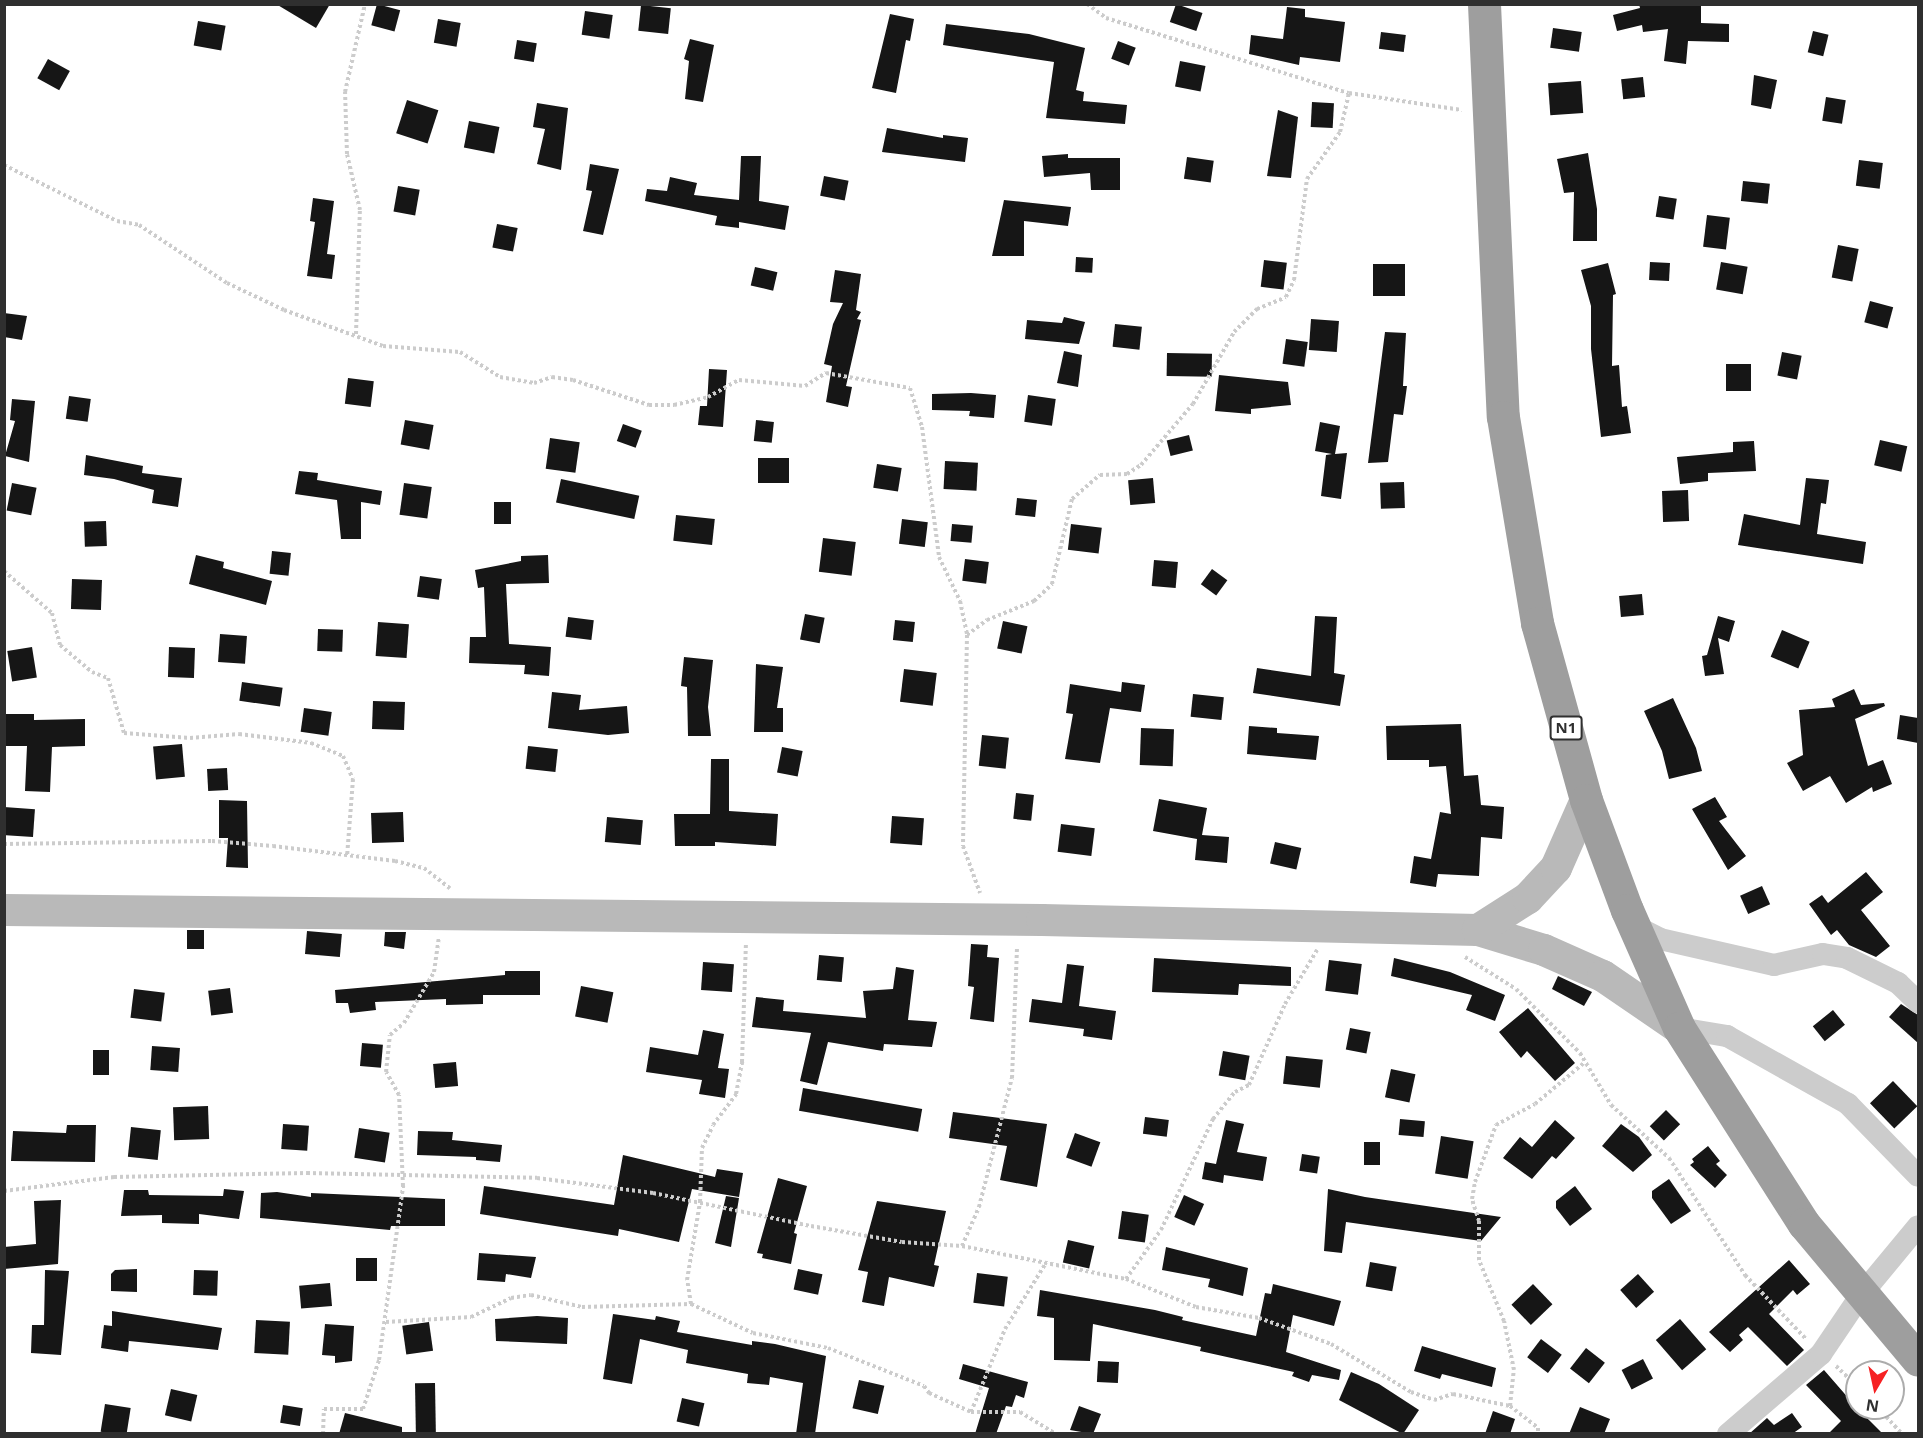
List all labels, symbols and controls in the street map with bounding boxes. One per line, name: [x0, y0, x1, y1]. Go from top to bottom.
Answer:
road number: N1: [1550, 716, 1582, 740]
north arrow: [1845, 1360, 1905, 1420]
text: N: [1864, 1394, 1881, 1418]

